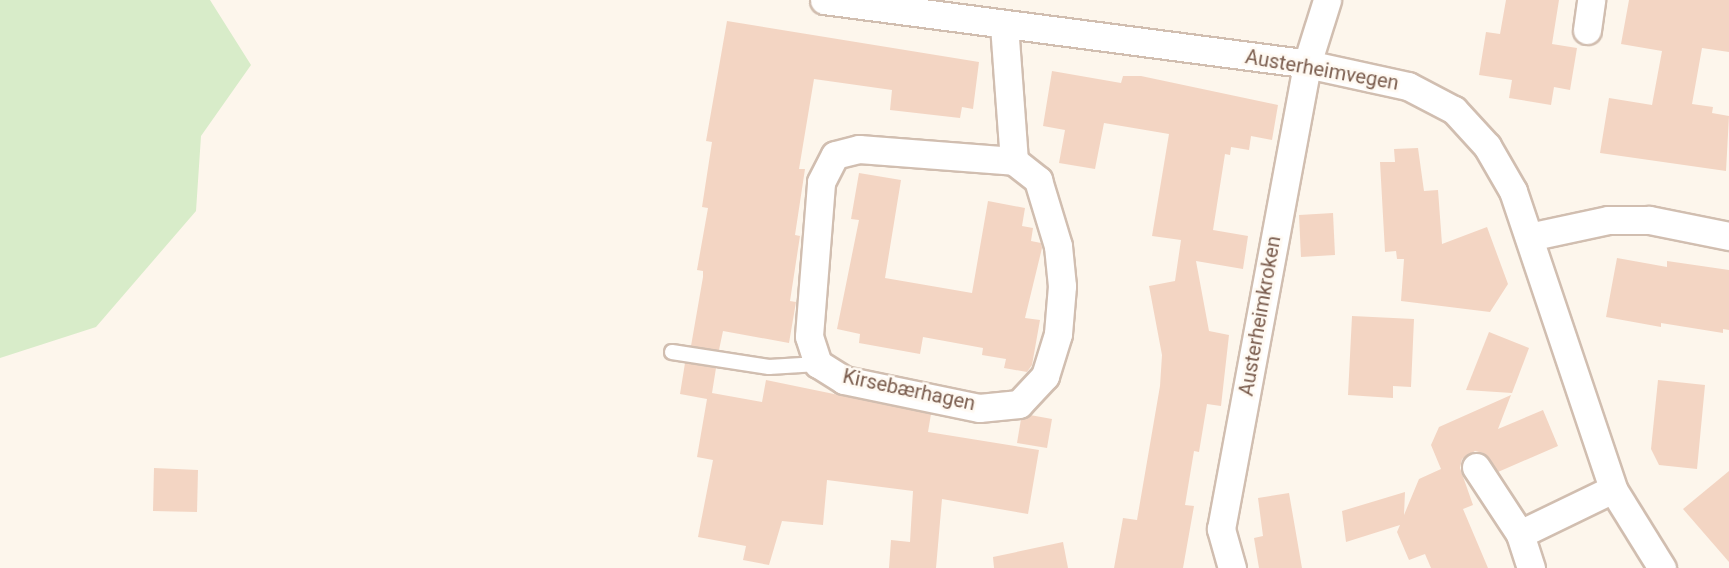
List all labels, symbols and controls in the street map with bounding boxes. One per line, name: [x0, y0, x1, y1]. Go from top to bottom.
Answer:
street label: Austerheimvegen: [1243, 45, 1401, 95]
street label: Austerheimkroken: [1234, 234, 1286, 398]
street label: Kirsebærhagen: [841, 364, 977, 416]

